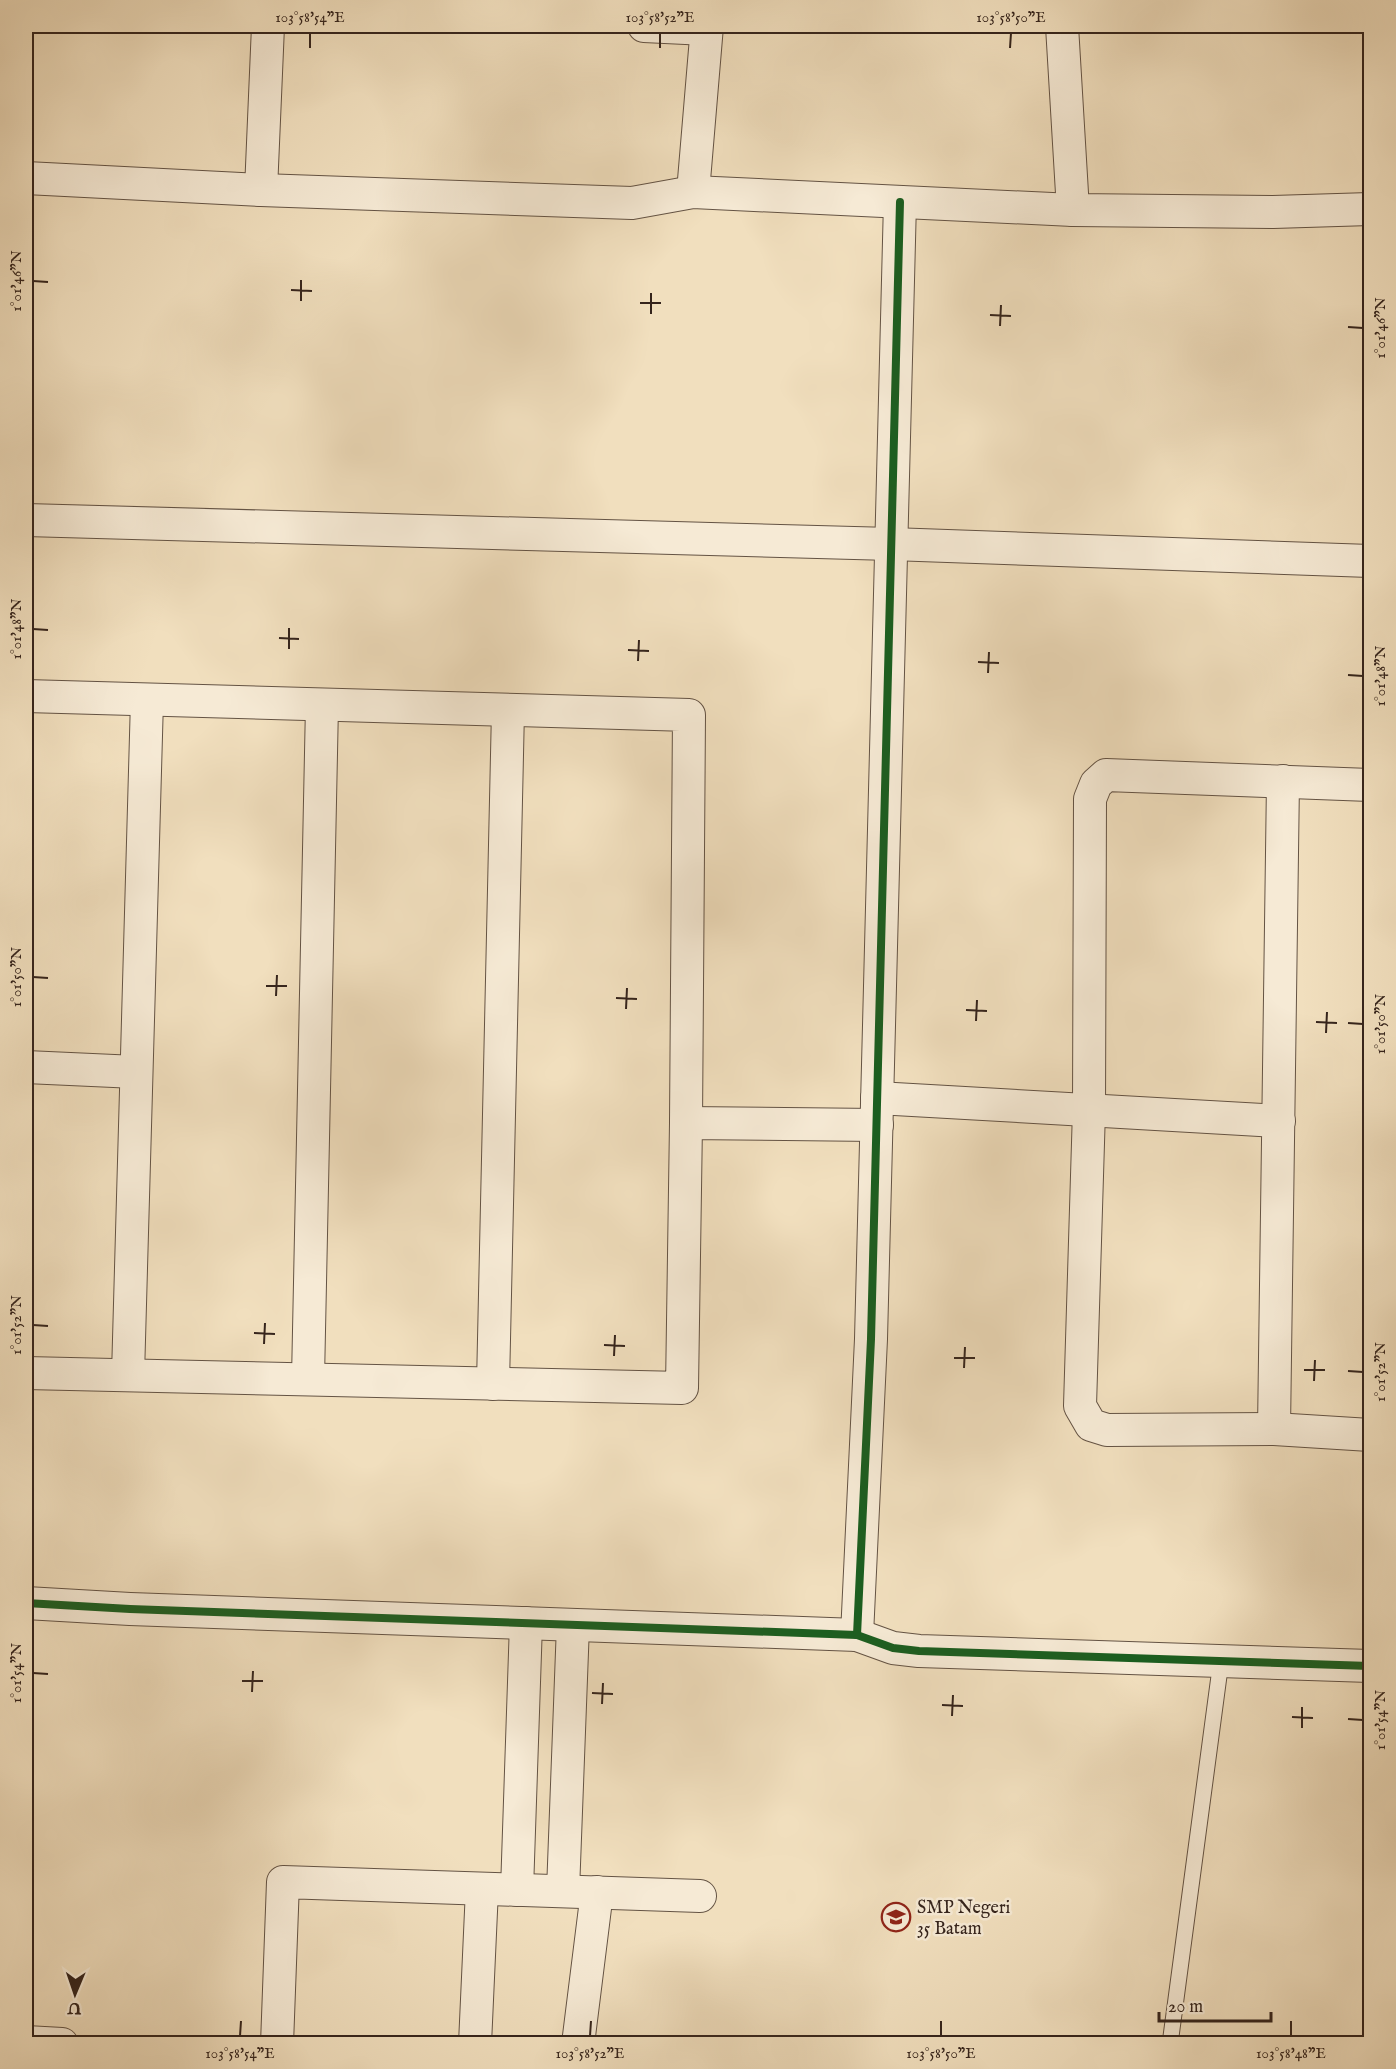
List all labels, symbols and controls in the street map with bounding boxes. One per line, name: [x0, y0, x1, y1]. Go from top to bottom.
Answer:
text: 103°58'54"E: [275, 8, 345, 27]
text: 103°58'52"E: [626, 8, 694, 27]
text: 103°58'50"E: [976, 8, 1046, 27]
text: 1°01'46"N: [7, 250, 26, 312]
text: 1°01'46"N: [1371, 297, 1390, 359]
text: 1°01'48"N: [7, 598, 26, 660]
text: 1°01'48"N: [1371, 645, 1390, 707]
text: 1°01'50"N: [7, 947, 26, 1007]
text: 1°01'50"N: [1371, 994, 1390, 1054]
text: 1°01'52"N: [7, 1295, 26, 1355]
text: 1°01'52"N: [1371, 1342, 1390, 1402]
text: 1°01'54"N: [7, 1643, 26, 1703]
text: 1°01'54"N: [1371, 1690, 1390, 1750]
place label: SMP Negeri 35 Batam: [917, 1897, 1010, 1941]
school or university icon: SMP Negeri 35 Batam: [880, 1901, 912, 1933]
north arrow: [45, 1964, 105, 2024]
scale bar: [1159, 1985, 1272, 2023]
text: 20 m: [1168, 1996, 1203, 2019]
text: U: [67, 1997, 83, 2017]
text: 103°58'54"E: [205, 2044, 275, 2063]
text: 103°58'52"E: [556, 2044, 624, 2063]
text: 103°58'50"E: [906, 2044, 976, 2063]
text: 103°58'48"E: [1256, 2044, 1326, 2063]

